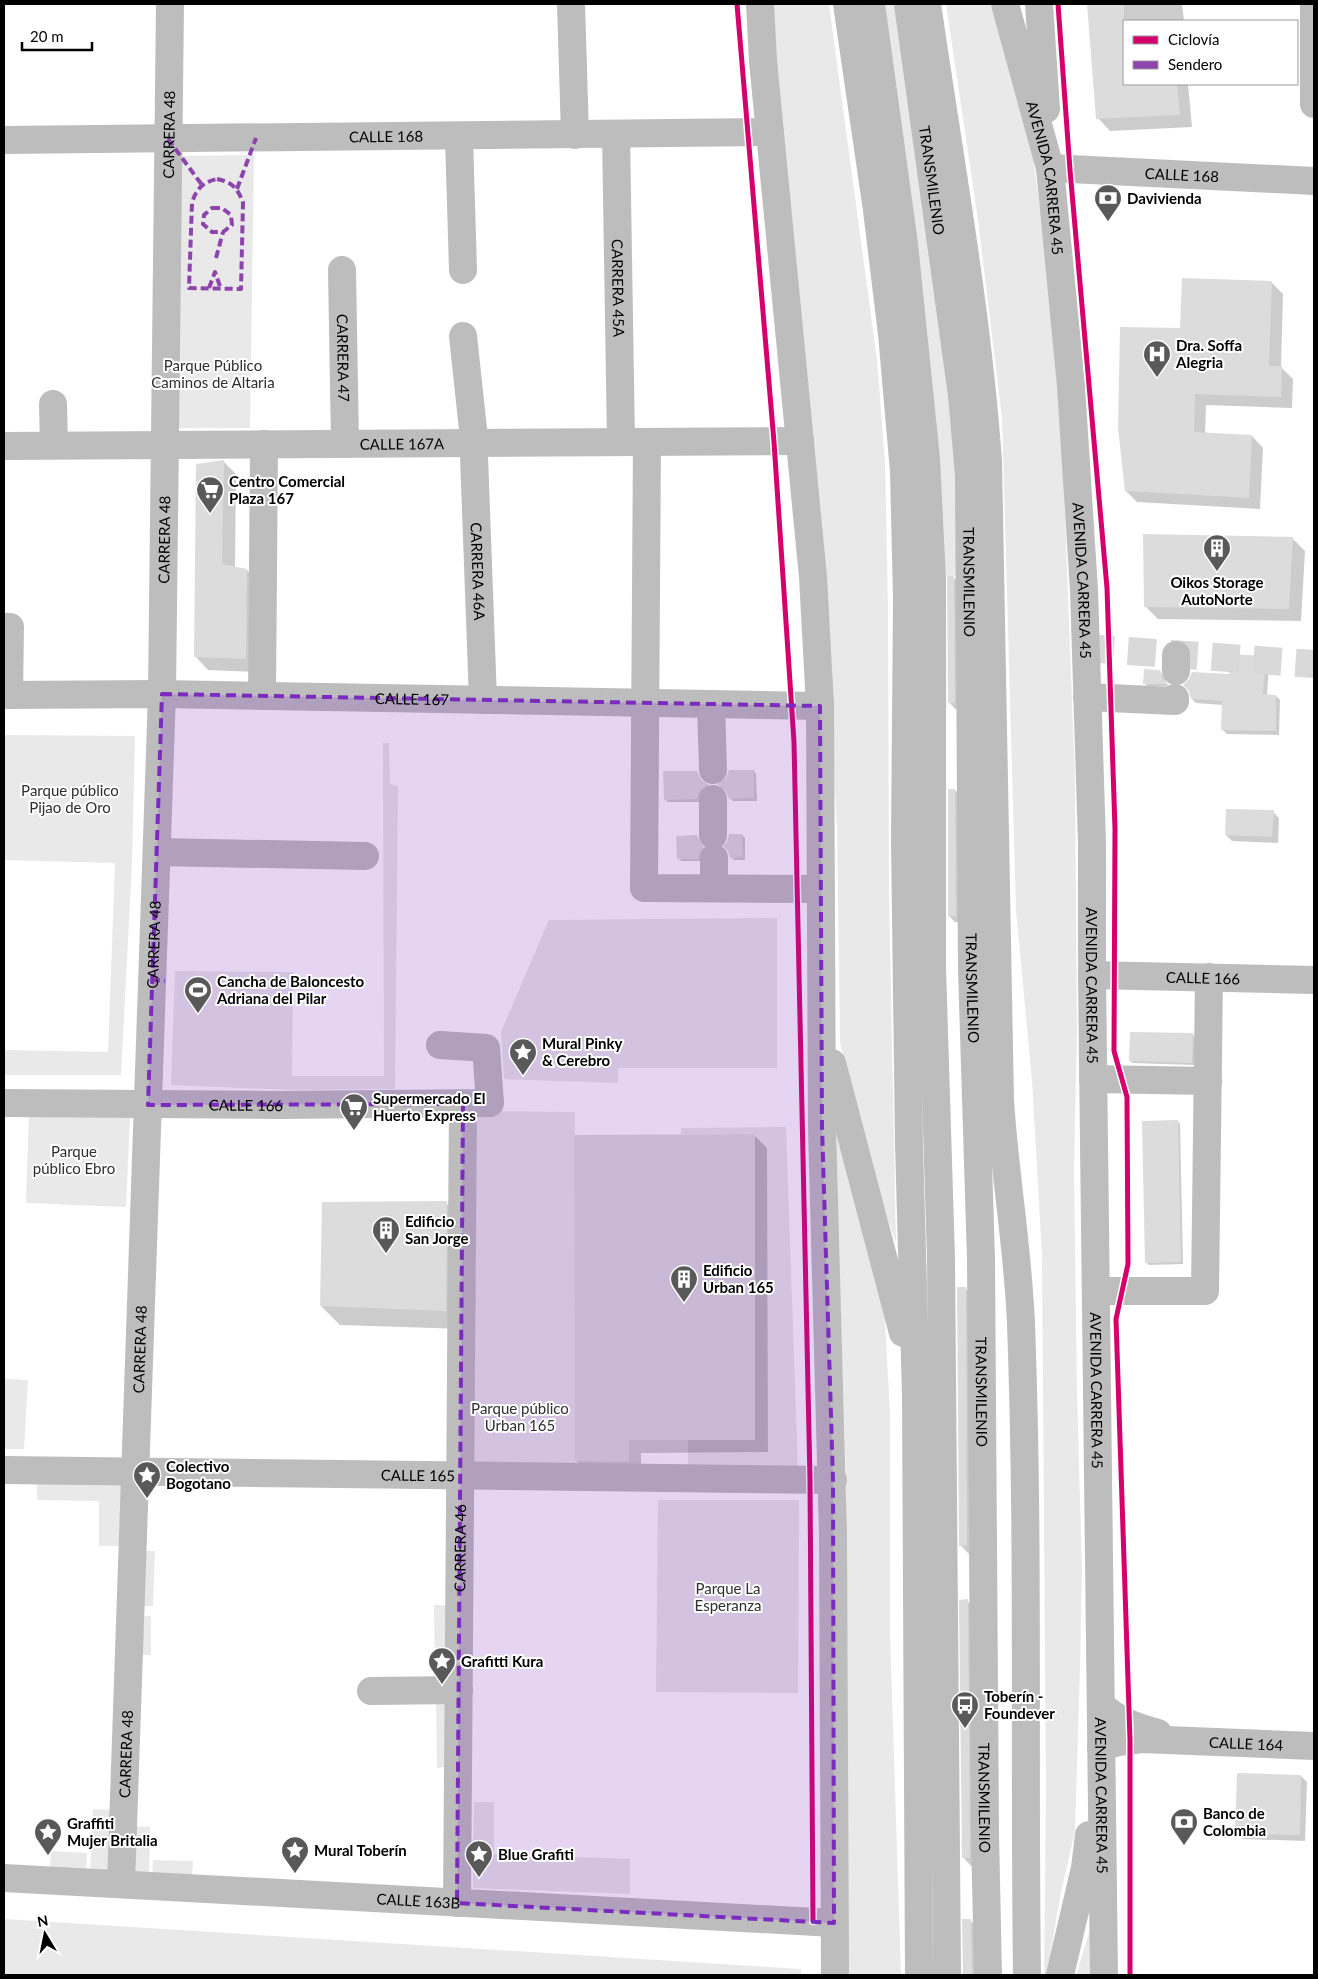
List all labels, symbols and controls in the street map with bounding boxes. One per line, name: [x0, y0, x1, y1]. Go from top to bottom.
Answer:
scale bar: [22, 20, 92, 52]
legend: [1123, 20, 1298, 85]
text: 20 m: [30, 27, 64, 45]
text: Ciclovía: [1168, 30, 1219, 48]
text: Sendero: [1168, 55, 1222, 73]
street label: CARRERA 48: [159, 91, 178, 179]
street label: AVENIDA CARRERA 45: [1023, 99, 1067, 256]
street label: TRANSMILENIO: [916, 125, 949, 236]
street label: CALLE 168: [349, 127, 423, 145]
street label: CALLE 168: [1144, 164, 1219, 185]
bank icon: Davivienda: [1093, 183, 1123, 222]
place label: Davivienda: [1127, 189, 1202, 207]
street label: CARRERA 45A: [609, 239, 628, 338]
street label: CARRERA 47: [334, 314, 353, 402]
place label: Dra. Soffa Alegria: [1175, 336, 1242, 371]
hospital icon: Dra. Soffa Alegria: [1142, 339, 1172, 378]
park label: Parque Público Caminos de Altaria: [151, 356, 275, 391]
street label: CALLE 167A: [360, 434, 445, 453]
place label: Centro Comercial Plaza 167: [229, 472, 345, 507]
supermarket icon: Centro Comercial Plaza 167: [195, 475, 225, 514]
street label: CARRERA 48: [154, 496, 173, 584]
street label: AVENIDA CARRERA 45: [1069, 502, 1095, 659]
street label: CARRERA 46A: [467, 522, 489, 622]
street label: TRANSMILENIO: [960, 527, 979, 637]
building icon: Oikos Storage AutoNorte: [1202, 533, 1232, 572]
place label: Oikos Storage AutoNorte: [1170, 573, 1264, 608]
street label: CALLE 167: [375, 689, 450, 708]
park label: Parque público Pijao de Oro: [21, 781, 119, 816]
street label: CARRERA 48: [143, 900, 164, 989]
street label: AVENIDA CARRERA 45: [1083, 907, 1102, 1064]
street label: TRANSMILENIO: [963, 933, 983, 1043]
street label: CALLE 166: [1166, 968, 1241, 987]
place label: Cancha de Baloncesto Adriana del Pilar: [216, 972, 365, 1007]
sports icon: Cancha de Baloncesto Adriana del Pilar: [183, 975, 213, 1014]
place label: Mural Pinky & Cerebro: [542, 1034, 623, 1069]
place icon: Mural Pinky & Cerebro: [508, 1037, 538, 1076]
place label: Supermercado El Huerto Express: [373, 1089, 486, 1124]
supermarket icon: Supermercado El Huerto Express: [339, 1092, 369, 1131]
street label: CALLE 166: [209, 1095, 283, 1114]
park label: Parque público Ebro: [33, 1142, 115, 1177]
place label: Edificio San Jorge: [405, 1212, 469, 1247]
building icon: Edificio San Jorge: [371, 1215, 401, 1254]
place label: Edificio Urban 165: [703, 1261, 774, 1296]
building icon: Edificio Urban 165: [669, 1264, 699, 1303]
street label: CARRERA 48: [129, 1305, 150, 1394]
street label: AVENIDA CARRERA 45: [1087, 1312, 1107, 1469]
street label: TRANSMILENIO: [973, 1337, 991, 1447]
park label: Parque público Urban 165: [471, 1399, 569, 1434]
place label: Colectivo Bogotano: [166, 1457, 231, 1492]
place icon: Colectivo Bogotano: [132, 1460, 162, 1499]
street label: CALLE 165: [381, 1466, 455, 1484]
street label: CARRERA 46: [450, 1504, 469, 1592]
park label: Parque La Esperanza: [695, 1579, 761, 1614]
place icon: Grafitti Kura: [427, 1646, 457, 1685]
place label: Grafitti Kura: [461, 1652, 543, 1670]
place label: Toberín - Foundever: [984, 1687, 1055, 1722]
bus stop icon: Toberín - Foundever: [950, 1690, 980, 1729]
street label: CARRERA 48: [115, 1710, 136, 1798]
street label: AVENIDA CARRERA 45: [1092, 1717, 1112, 1874]
street label: CALLE 164: [1209, 1733, 1284, 1754]
street label: TRANSMILENIO: [975, 1743, 994, 1853]
place label: Banco de Colombia: [1203, 1804, 1266, 1839]
bank icon: Banco de Colombia: [1169, 1807, 1199, 1846]
place label: Graffiti Mujer Britalia: [67, 1814, 158, 1849]
place icon: Graffiti Mujer Britalia: [33, 1817, 63, 1856]
place icon: Mural Toberín: [280, 1835, 310, 1874]
place icon: Blue Grafiti: [464, 1839, 494, 1878]
place label: Mural Toberín: [314, 1841, 407, 1859]
place label: Blue Grafiti: [498, 1845, 574, 1863]
street label: CALLE 163B: [376, 1889, 461, 1912]
north arrow: [20, 1909, 70, 1959]
text: N: [36, 1911, 49, 1930]

